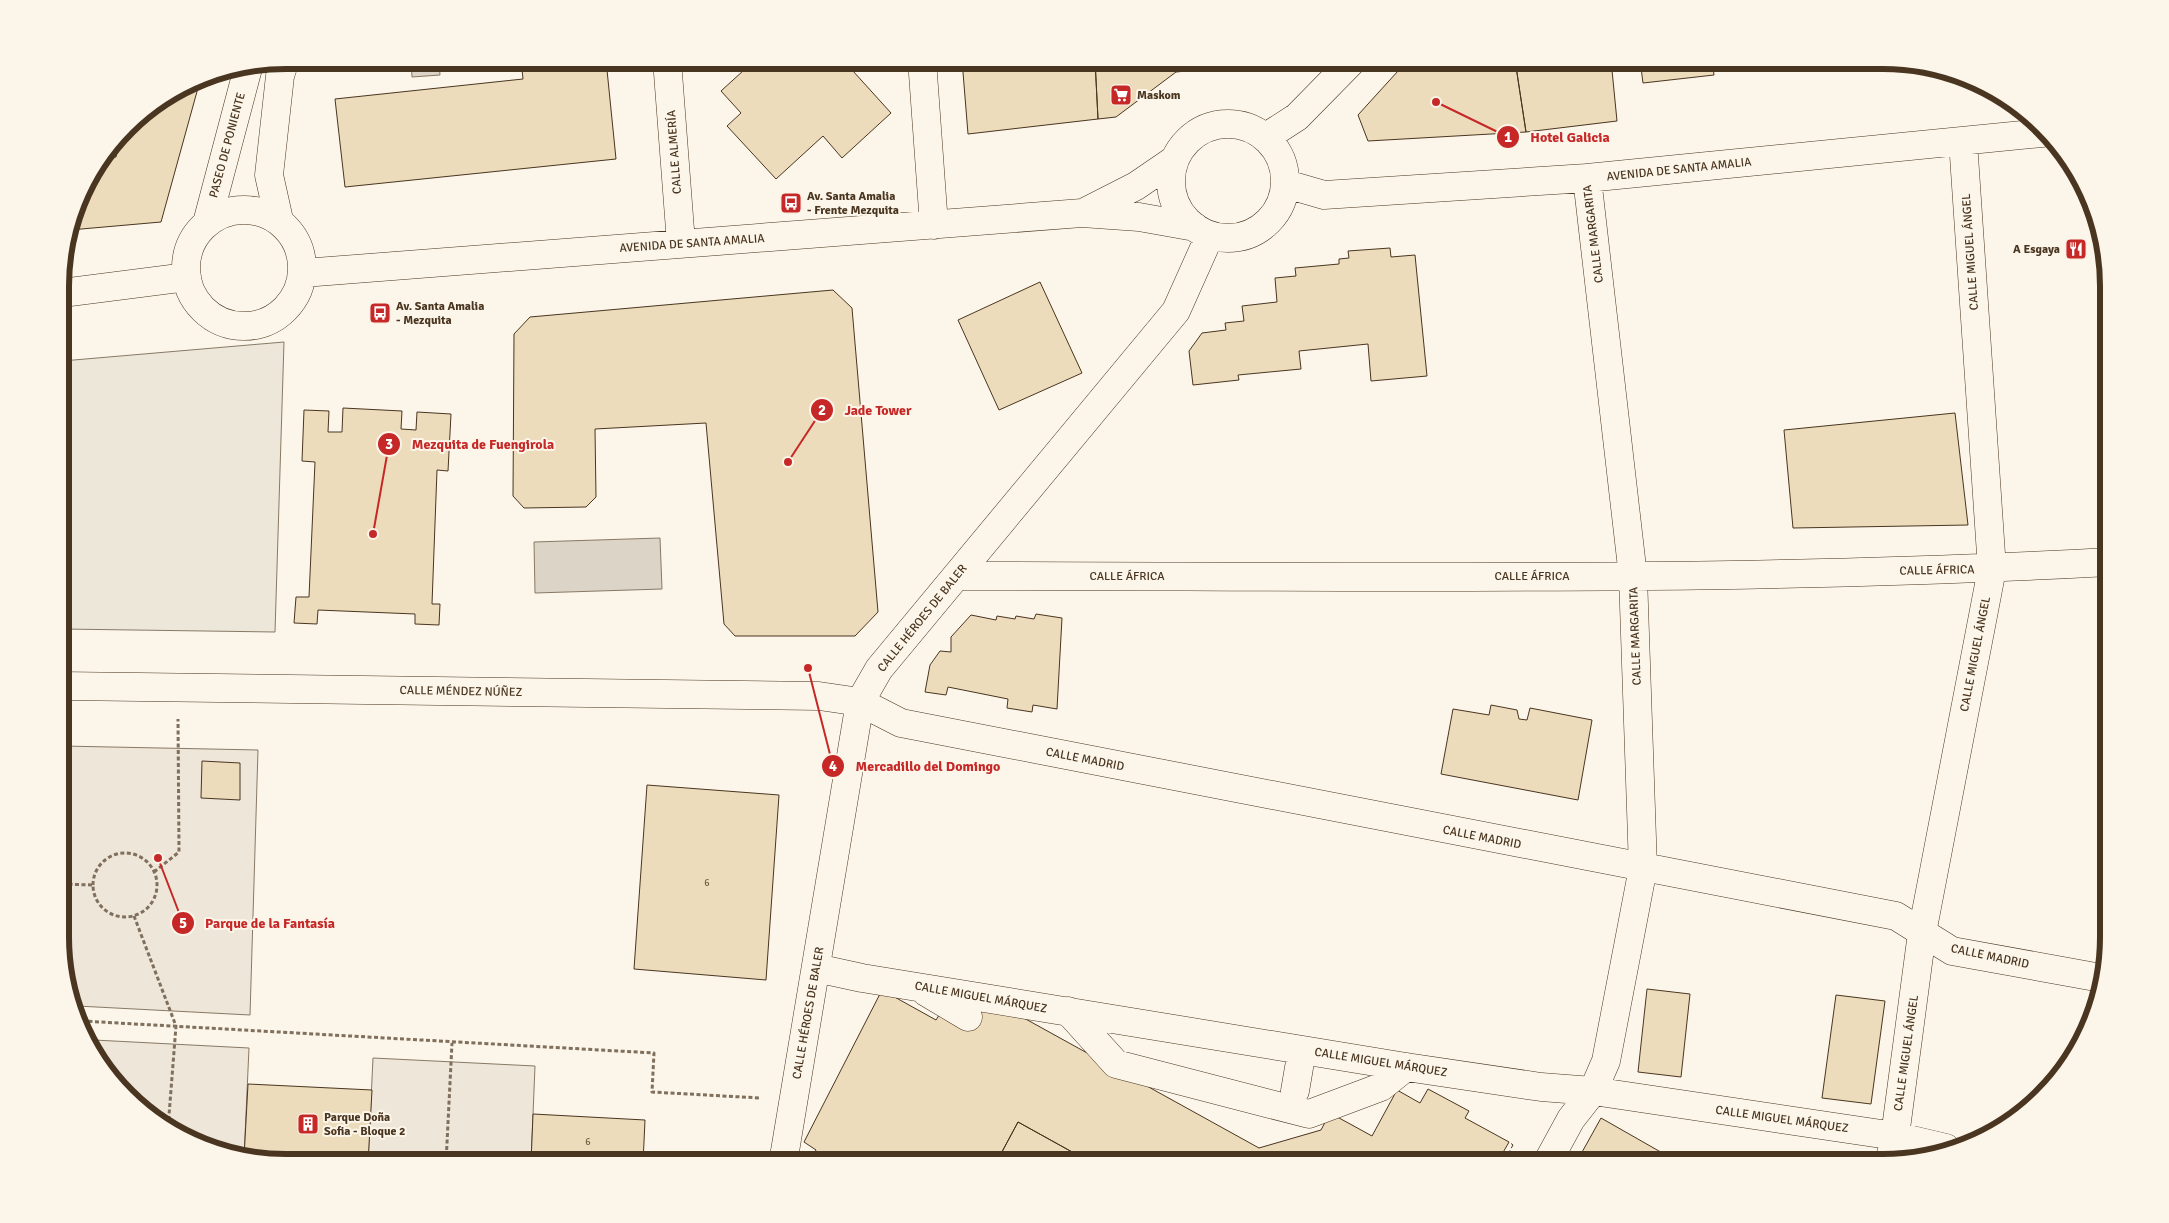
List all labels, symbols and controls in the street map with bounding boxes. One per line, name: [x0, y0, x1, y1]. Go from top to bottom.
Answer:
supermarket icon: Maskom: [1109, 83, 1133, 107]
place label: Maskom: [1137, 88, 1181, 103]
street label: PASEO DE PONIENTE: [206, 91, 249, 200]
street label: CALLE ALMERÍA: [664, 109, 685, 195]
callout: Hotel Galicia: [1495, 122, 1620, 151]
text: 1: [1504, 128, 1512, 146]
text: Hotel Galicia: [1530, 129, 1610, 146]
street label: AVENIDA DE SANTA AMALIA: [1606, 154, 1753, 185]
street label: CALLE MARGARITA: [1580, 183, 1607, 284]
place label: Av. Santa Amalia - Frente Mezquita: [807, 189, 899, 218]
bus stop icon: Av. Santa Amalia - Frente Mezquita: [779, 191, 803, 215]
street label: CALLE MIGUEL ÁNGEL: [1959, 193, 1982, 311]
street label: AVENIDA DE SANTA AMALIA: [619, 231, 766, 256]
restaurant icon: A Esgaya: [2064, 237, 2088, 261]
place label: A Esgaya: [2013, 242, 2060, 257]
place label: Av. Santa Amalia - Mezquita: [396, 299, 484, 328]
bus stop icon: Av. Santa Amalia - Mezquita: [368, 301, 392, 325]
callout: Jade Tower: [810, 395, 922, 424]
text: 2: [818, 401, 826, 419]
text: Jade Tower: [844, 402, 912, 419]
callout: Mezquita de Fuengirola: [376, 430, 564, 459]
text: 3: [385, 435, 393, 453]
text: Mezquita de Fuengirola: [412, 436, 554, 453]
street label: CALLE HÉROES DE BALER: [874, 561, 970, 675]
street label: CALLE ÁFRICA: [1899, 562, 1975, 579]
street label: CALLE ÁFRICA: [1089, 569, 1165, 584]
street label: CALLE ÁFRICA: [1494, 569, 1570, 584]
street label: CALLE MARGARITA: [1626, 586, 1645, 686]
street label: CALLE MIGUEL ÁNGEL: [1957, 595, 1994, 713]
street label: CALLE MÉNDEZ NÚÑEZ: [399, 683, 523, 700]
street label: CALLE MADRID: [1044, 745, 1126, 774]
callout: Mercadillo del Domingo: [821, 751, 1011, 780]
text: 4: [829, 757, 837, 775]
text: Mercadillo del Domingo: [856, 758, 1000, 775]
street label: CALLE MADRID: [1441, 823, 1523, 852]
house number: 6: [704, 877, 710, 889]
callout: Parque de la Fantasía: [170, 908, 345, 937]
text: 5: [179, 914, 187, 932]
text: Parque de la Fantasía: [205, 915, 335, 932]
street label: CALLE MADRID: [1949, 941, 2031, 972]
street label: CALLE HÉROES DE BALER: [789, 946, 828, 1080]
street label: CALLE MIGUEL MÁRQUEZ: [913, 978, 1049, 1017]
street label: CALLE MIGUEL ÁNGEL: [1891, 994, 1922, 1112]
street label: CALLE MIGUEL MÁRQUEZ: [1313, 1045, 1449, 1080]
street label: CALLE MIGUEL MÁRQUEZ: [1714, 1103, 1850, 1136]
place label: Parque Doña Sofia - Bloque 2: [324, 1110, 406, 1139]
building icon: Parque Doña Sofia - Bloque 2: [296, 1112, 320, 1136]
house number: 6: [585, 1136, 591, 1148]

